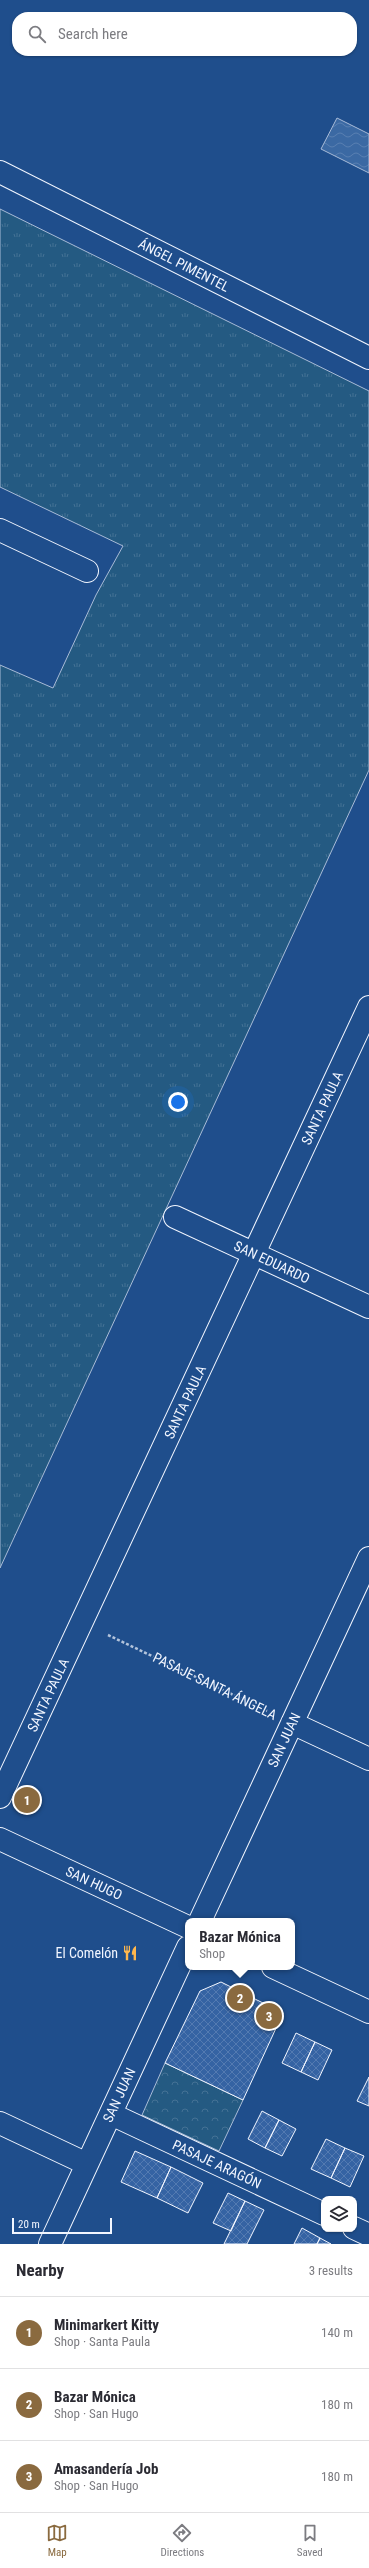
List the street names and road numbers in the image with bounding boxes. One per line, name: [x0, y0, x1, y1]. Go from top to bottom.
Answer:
street label: ÁNGEL PIMENTEL: [136, 234, 233, 295]
street label: SANTA PAULA: [298, 1069, 346, 1147]
street label: SAN EDUARDO: [232, 1237, 312, 1287]
street label: SANTA PAULA: [161, 1363, 209, 1441]
street label: PASAJE SANTA ÁNGELA: [150, 1648, 280, 1723]
street label: SANTA PAULA: [24, 1656, 72, 1734]
street label: SAN JUAN: [264, 1710, 304, 1770]
street label: SAN HUGO: [63, 1863, 125, 1903]
street label: SAN JUAN: [99, 2065, 139, 2125]
street label: PASAJE ARAGÓN: [170, 2136, 264, 2192]

